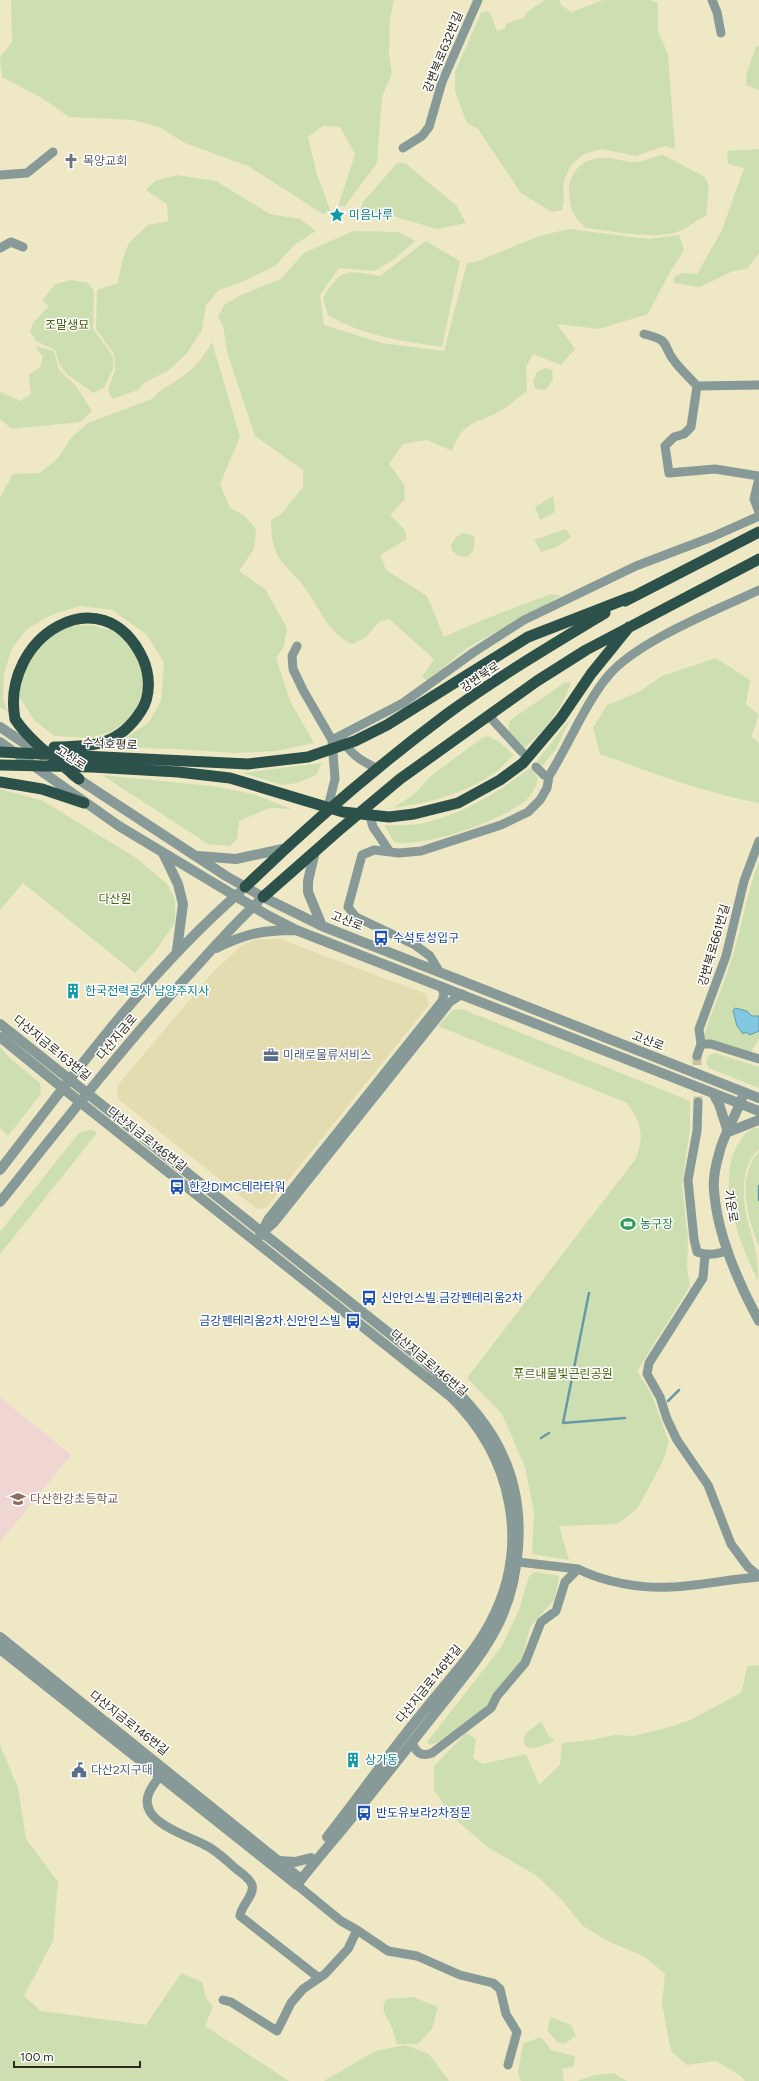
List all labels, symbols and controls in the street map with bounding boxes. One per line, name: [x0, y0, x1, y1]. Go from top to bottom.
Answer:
street label: 강변북로632번길: [420, 9, 466, 95]
church icon: 목양교회: [62, 152, 80, 170]
place label: 목양교회: [83, 154, 127, 168]
place icon: 미음나루: [328, 206, 346, 224]
place label: 미음나루: [349, 208, 393, 222]
park label: 조말생묘: [45, 318, 89, 332]
street label: 강변북로: [458, 659, 502, 695]
street label: 수석호평로: [82, 736, 138, 752]
street label: 고산로: [53, 743, 89, 773]
park label: 다산원: [98, 892, 132, 906]
street label: 강변북로661번길: [696, 902, 732, 988]
street label: 고산로: [329, 909, 365, 933]
bus stop icon: 수석토성입구: [372, 929, 390, 947]
place label: 수석토성입구: [393, 931, 459, 945]
building icon: 한국전력공사 남양주지사: [64, 982, 82, 1000]
place label: 한국전력공사 남양주지사: [85, 984, 209, 998]
street label: 다산지금로: [94, 1011, 140, 1063]
street label: 다산지금로163번길: [10, 1012, 94, 1084]
street label: 고산로: [630, 1029, 666, 1053]
office icon: 미래로물류서비스: [262, 1046, 280, 1064]
place label: 미래로물류서비스: [283, 1048, 371, 1062]
street label: 다산지금로146번길: [105, 1104, 189, 1174]
bus stop icon: 한강DIMC테라타워: [168, 1178, 186, 1196]
place label: 한강DIMC테라타워: [189, 1180, 286, 1194]
street label: 가운로: [721, 1189, 741, 1223]
sports icon: 농구장: [619, 1215, 637, 1233]
place label: 농구장: [640, 1217, 673, 1231]
bus stop icon: 신안인스빌.금강펜테리움2차: [360, 1289, 378, 1307]
place label: 신안인스빌.금강펜테리움2차: [381, 1291, 523, 1305]
bus stop icon: 금강펜테리움2차.신안인스빌: [344, 1312, 362, 1330]
place label: 금강펜테리움2차.신안인스빌: [199, 1314, 341, 1328]
street label: 다산지금로146번길: [388, 1327, 470, 1399]
park label: 푸르내물빛근린공원: [513, 1367, 613, 1381]
school or university icon: 다산한강초등학교: [9, 1490, 27, 1508]
place label: 다산한강초등학교: [30, 1492, 118, 1506]
street label: 다산지금로146번길: [393, 1642, 465, 1726]
street label: 다산지금로146번길: [87, 1688, 171, 1758]
building icon: 상가동: [344, 1751, 362, 1769]
place label: 상가동: [365, 1753, 398, 1767]
public building icon: 다산2지구대: [70, 1761, 88, 1779]
place label: 다산2지구대: [91, 1763, 153, 1777]
bus stop icon: 반도유보라2차정문: [355, 1804, 373, 1822]
place label: 반도유보라2차정문: [376, 1806, 471, 1820]
scale bar: [14, 2043, 140, 2069]
text: 100 m: [20, 2050, 54, 2064]

